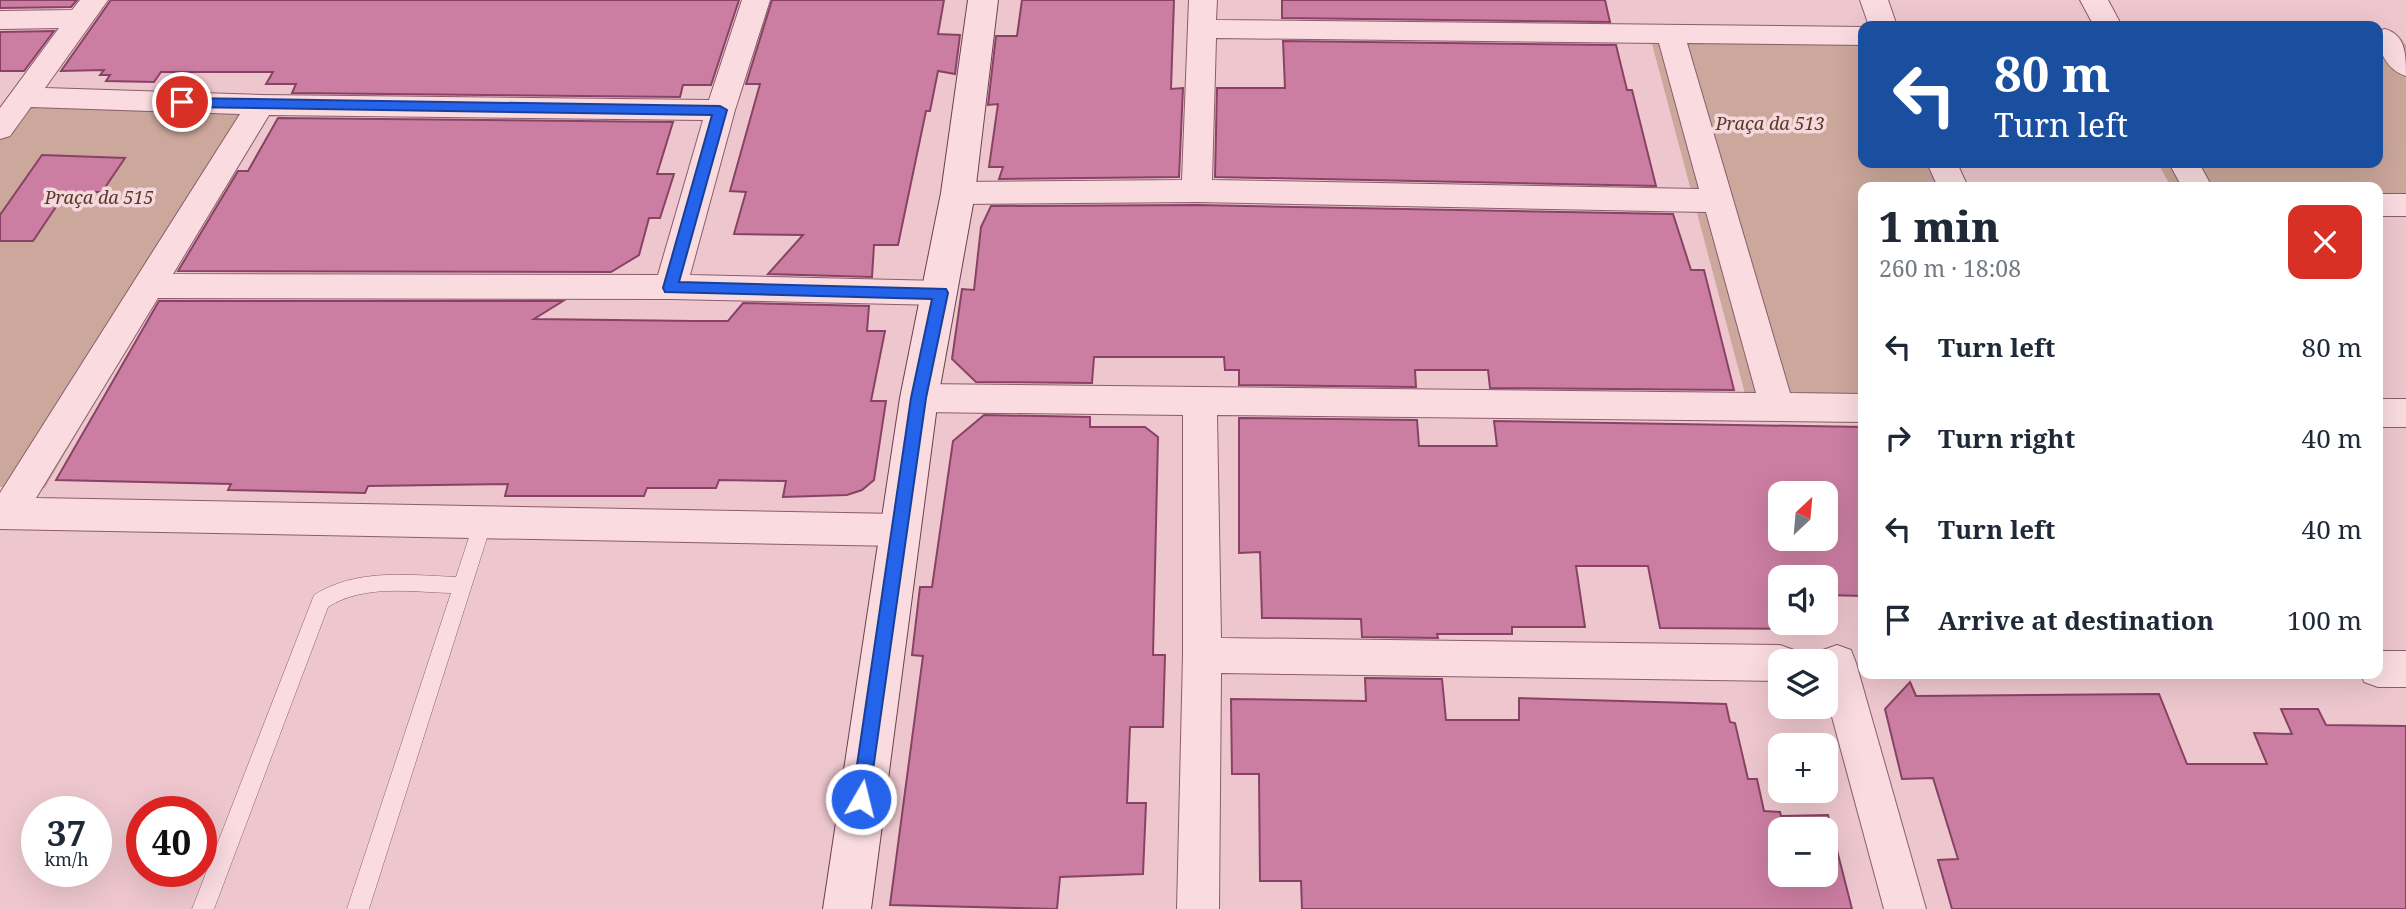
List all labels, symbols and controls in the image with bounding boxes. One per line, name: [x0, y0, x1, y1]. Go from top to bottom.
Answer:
text: 80 m: [1994, 40, 2110, 106]
icon: left: [1879, 49, 1970, 140]
pin: [152, 72, 212, 132]
icon: arrive: [163, 83, 201, 121]
text: Turn left: [1994, 103, 2128, 146]
park label: Praça da 513: [1714, 111, 1825, 135]
park label: Praça da 515: [43, 185, 154, 209]
text: 1 min: [1879, 197, 2000, 254]
button: close: [2288, 205, 2362, 279]
text: 260 m · 18:08: [1879, 252, 2021, 284]
icon: left: [1879, 328, 1917, 366]
text: Turn left: [1938, 329, 2055, 365]
text: 80 m: [2302, 329, 2362, 365]
icon: right: [1879, 419, 1917, 457]
text: Turn right: [1938, 420, 2075, 456]
text: 40 m: [2302, 420, 2362, 456]
north arrow: [1768, 481, 1838, 551]
map controls: [1768, 481, 1838, 887]
icon: left: [1879, 510, 1917, 548]
text: Turn left: [1938, 511, 2055, 547]
text: 40 m: [2302, 511, 2362, 547]
button: sound: [1768, 565, 1838, 635]
icon: arrive: [1879, 601, 1917, 639]
text: Arrive at destination: [1938, 602, 2214, 638]
text: 100 m: [2287, 602, 2362, 638]
button: layers: [1768, 649, 1838, 719]
button: +: [1768, 733, 1838, 803]
position arrow: [824, 762, 898, 836]
speed limit sign: 40: [126, 796, 217, 887]
text: 37: [47, 809, 86, 856]
button: −: [1768, 817, 1838, 887]
text: km/h: [44, 847, 89, 871]

